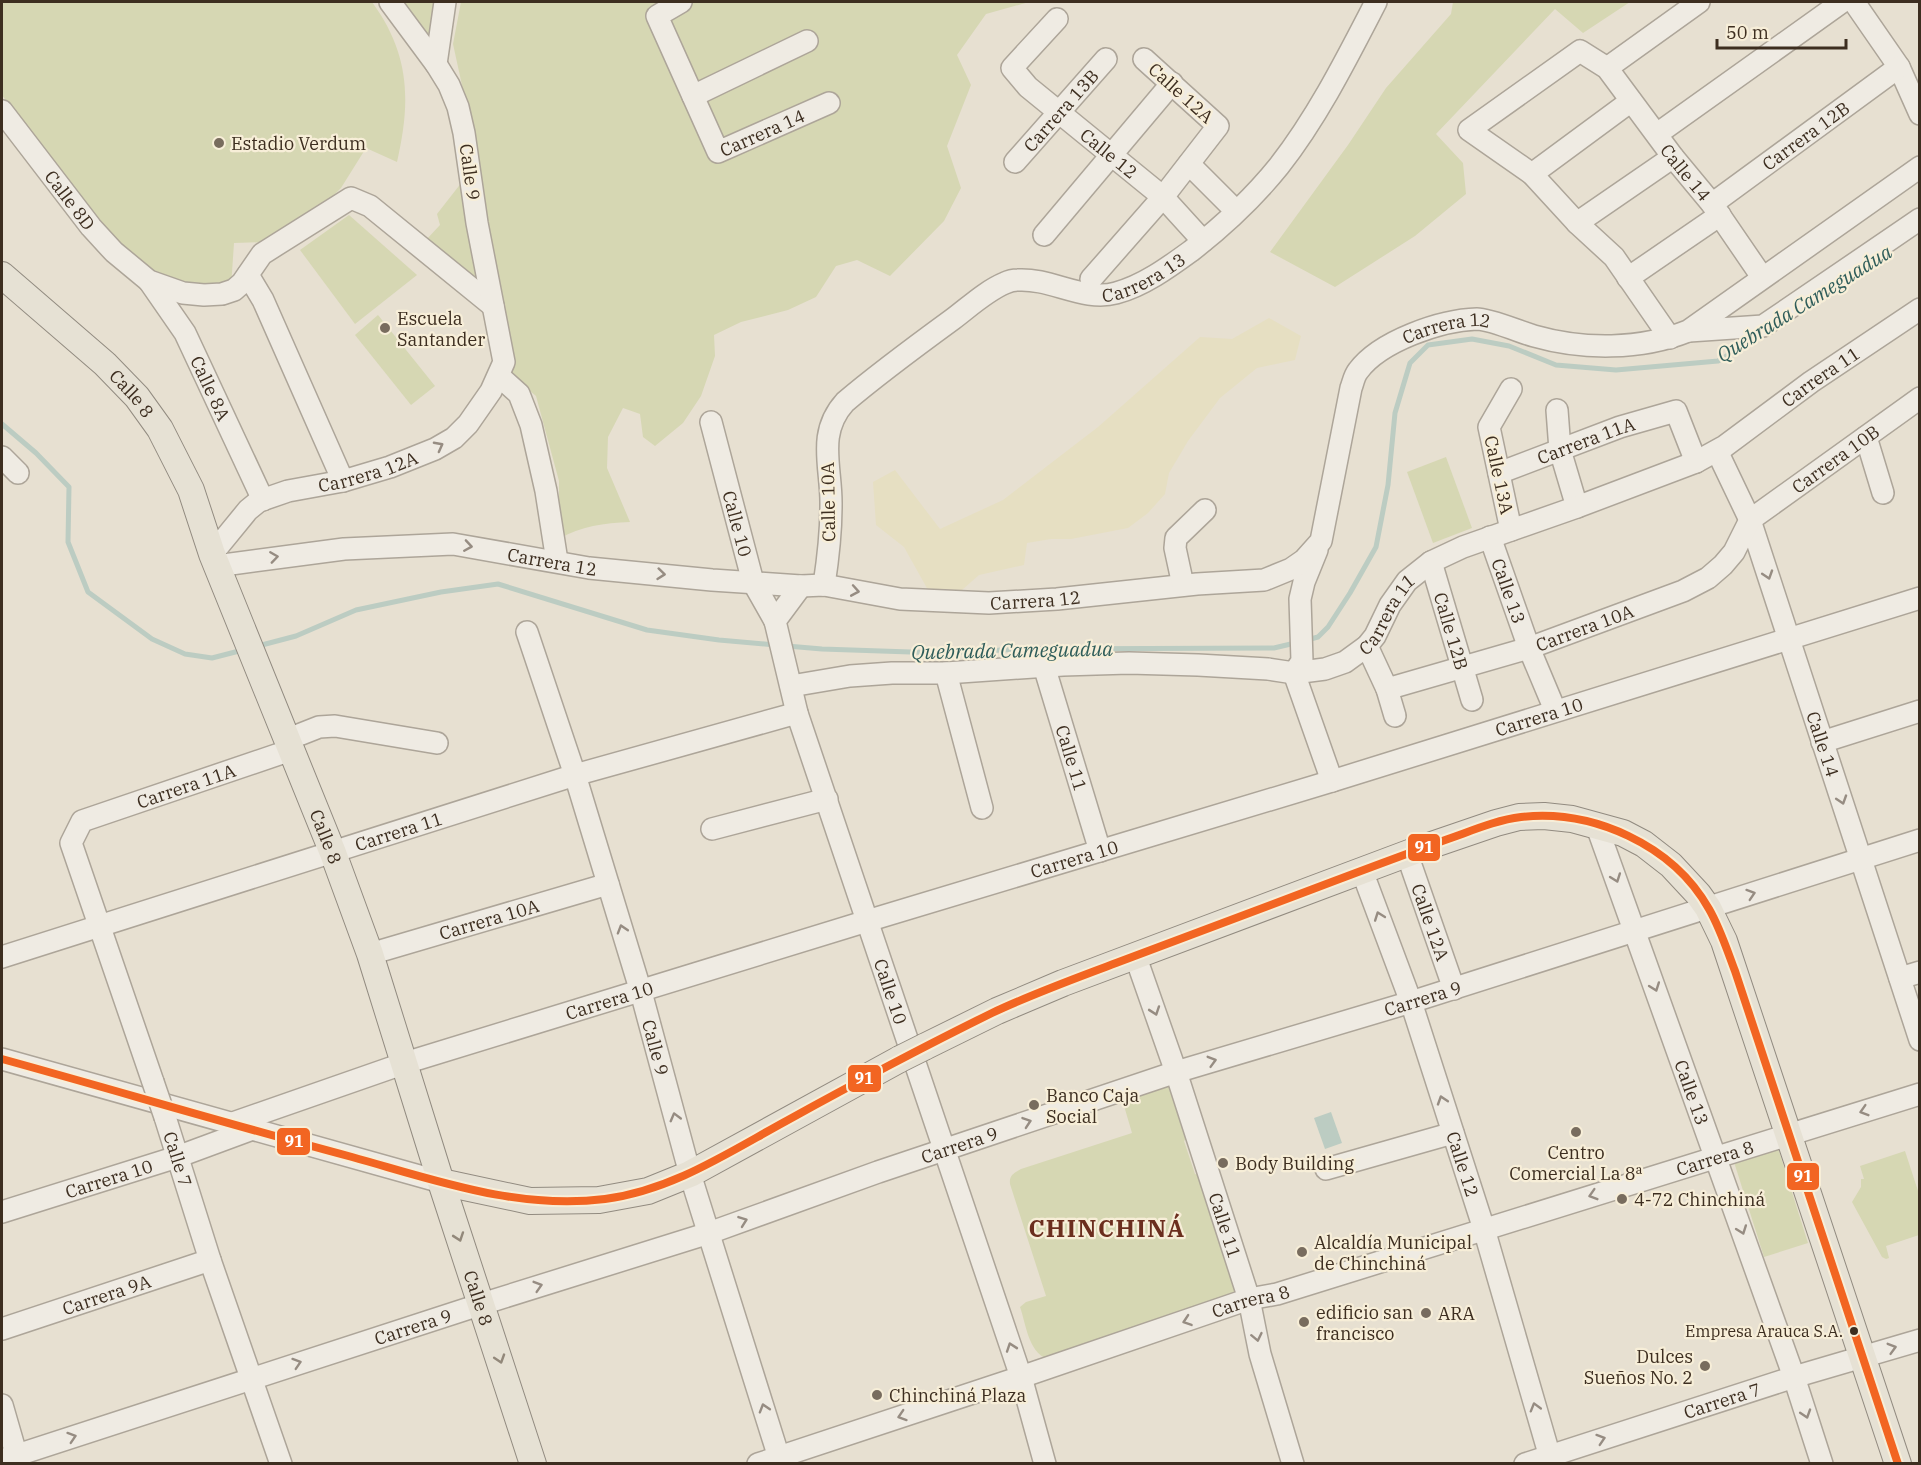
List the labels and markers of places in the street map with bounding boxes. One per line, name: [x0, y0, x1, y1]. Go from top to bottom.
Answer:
place label: Estadio Verdum: [231, 132, 366, 155]
marker: Estadio Verdum: [212, 136, 226, 150]
place label: Escuela Santander: [397, 307, 485, 351]
marker: Escuela Santander: [378, 321, 392, 335]
place label: Banco Caja Social: [1046, 1084, 1140, 1128]
marker: Banco Caja Social: [1027, 1098, 1041, 1112]
marker: Centro Comercial La 8ª: [1569, 1125, 1583, 1139]
place label: Centro Comercial La 8ª: [1509, 1141, 1643, 1185]
place label: Body Building: [1235, 1152, 1354, 1175]
marker: Body Building: [1216, 1156, 1230, 1170]
place label: 4-72 Chinchiná: [1634, 1188, 1765, 1211]
marker: 4-72 Chinchiná: [1615, 1192, 1629, 1206]
place label: Alcaldía Municipal de Chinchiná: [1314, 1231, 1472, 1275]
marker: Alcaldía Municipal de Chinchiná: [1295, 1245, 1309, 1259]
place label: edificio san francisco: [1316, 1301, 1413, 1345]
place label: ARA: [1438, 1302, 1476, 1325]
marker: ARA: [1419, 1306, 1433, 1320]
marker: edificio san francisco: [1297, 1315, 1311, 1329]
place label: Empresa Arauca S.A.: [1685, 1321, 1843, 1341]
marker: Empresa Arauca S.A.: [1848, 1325, 1860, 1337]
place label: Dulces Sueños No. 2: [1584, 1345, 1693, 1389]
marker: Dulces Sueños No. 2: [1698, 1359, 1712, 1373]
place label: Chinchiná Plaza: [889, 1384, 1026, 1407]
marker: Chinchiná Plaza: [870, 1388, 884, 1402]

